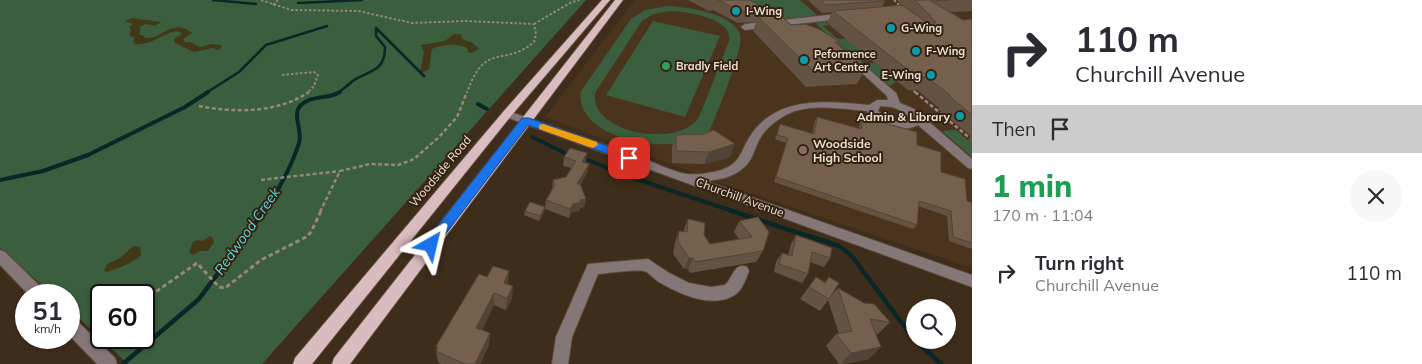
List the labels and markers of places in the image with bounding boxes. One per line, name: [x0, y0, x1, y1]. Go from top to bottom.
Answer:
place label: I-Wing: [746, 4, 782, 18]
marker: I-Wing: [730, 5, 742, 17]
place label: G-Wing: [901, 21, 942, 35]
marker: G-Wing: [885, 22, 897, 34]
place label: F-Wing: [926, 44, 965, 58]
marker: F-Wing: [910, 45, 922, 57]
place label: Peformence Art Center: [814, 47, 876, 74]
marker: Peformence Art Center: [798, 54, 810, 66]
place label: Bradly Field: [676, 59, 738, 73]
marker: Bradly Field: [660, 60, 672, 72]
place label: E-Wing: [882, 68, 921, 82]
marker: E-Wing: [925, 69, 937, 81]
place label: Admin & Library: [857, 109, 950, 124]
marker: Admin & Library: [954, 110, 966, 122]
place label: Woodside High School: [813, 136, 882, 165]
pin: [608, 137, 650, 179]
marker: Woodside High School: [797, 144, 809, 156]

